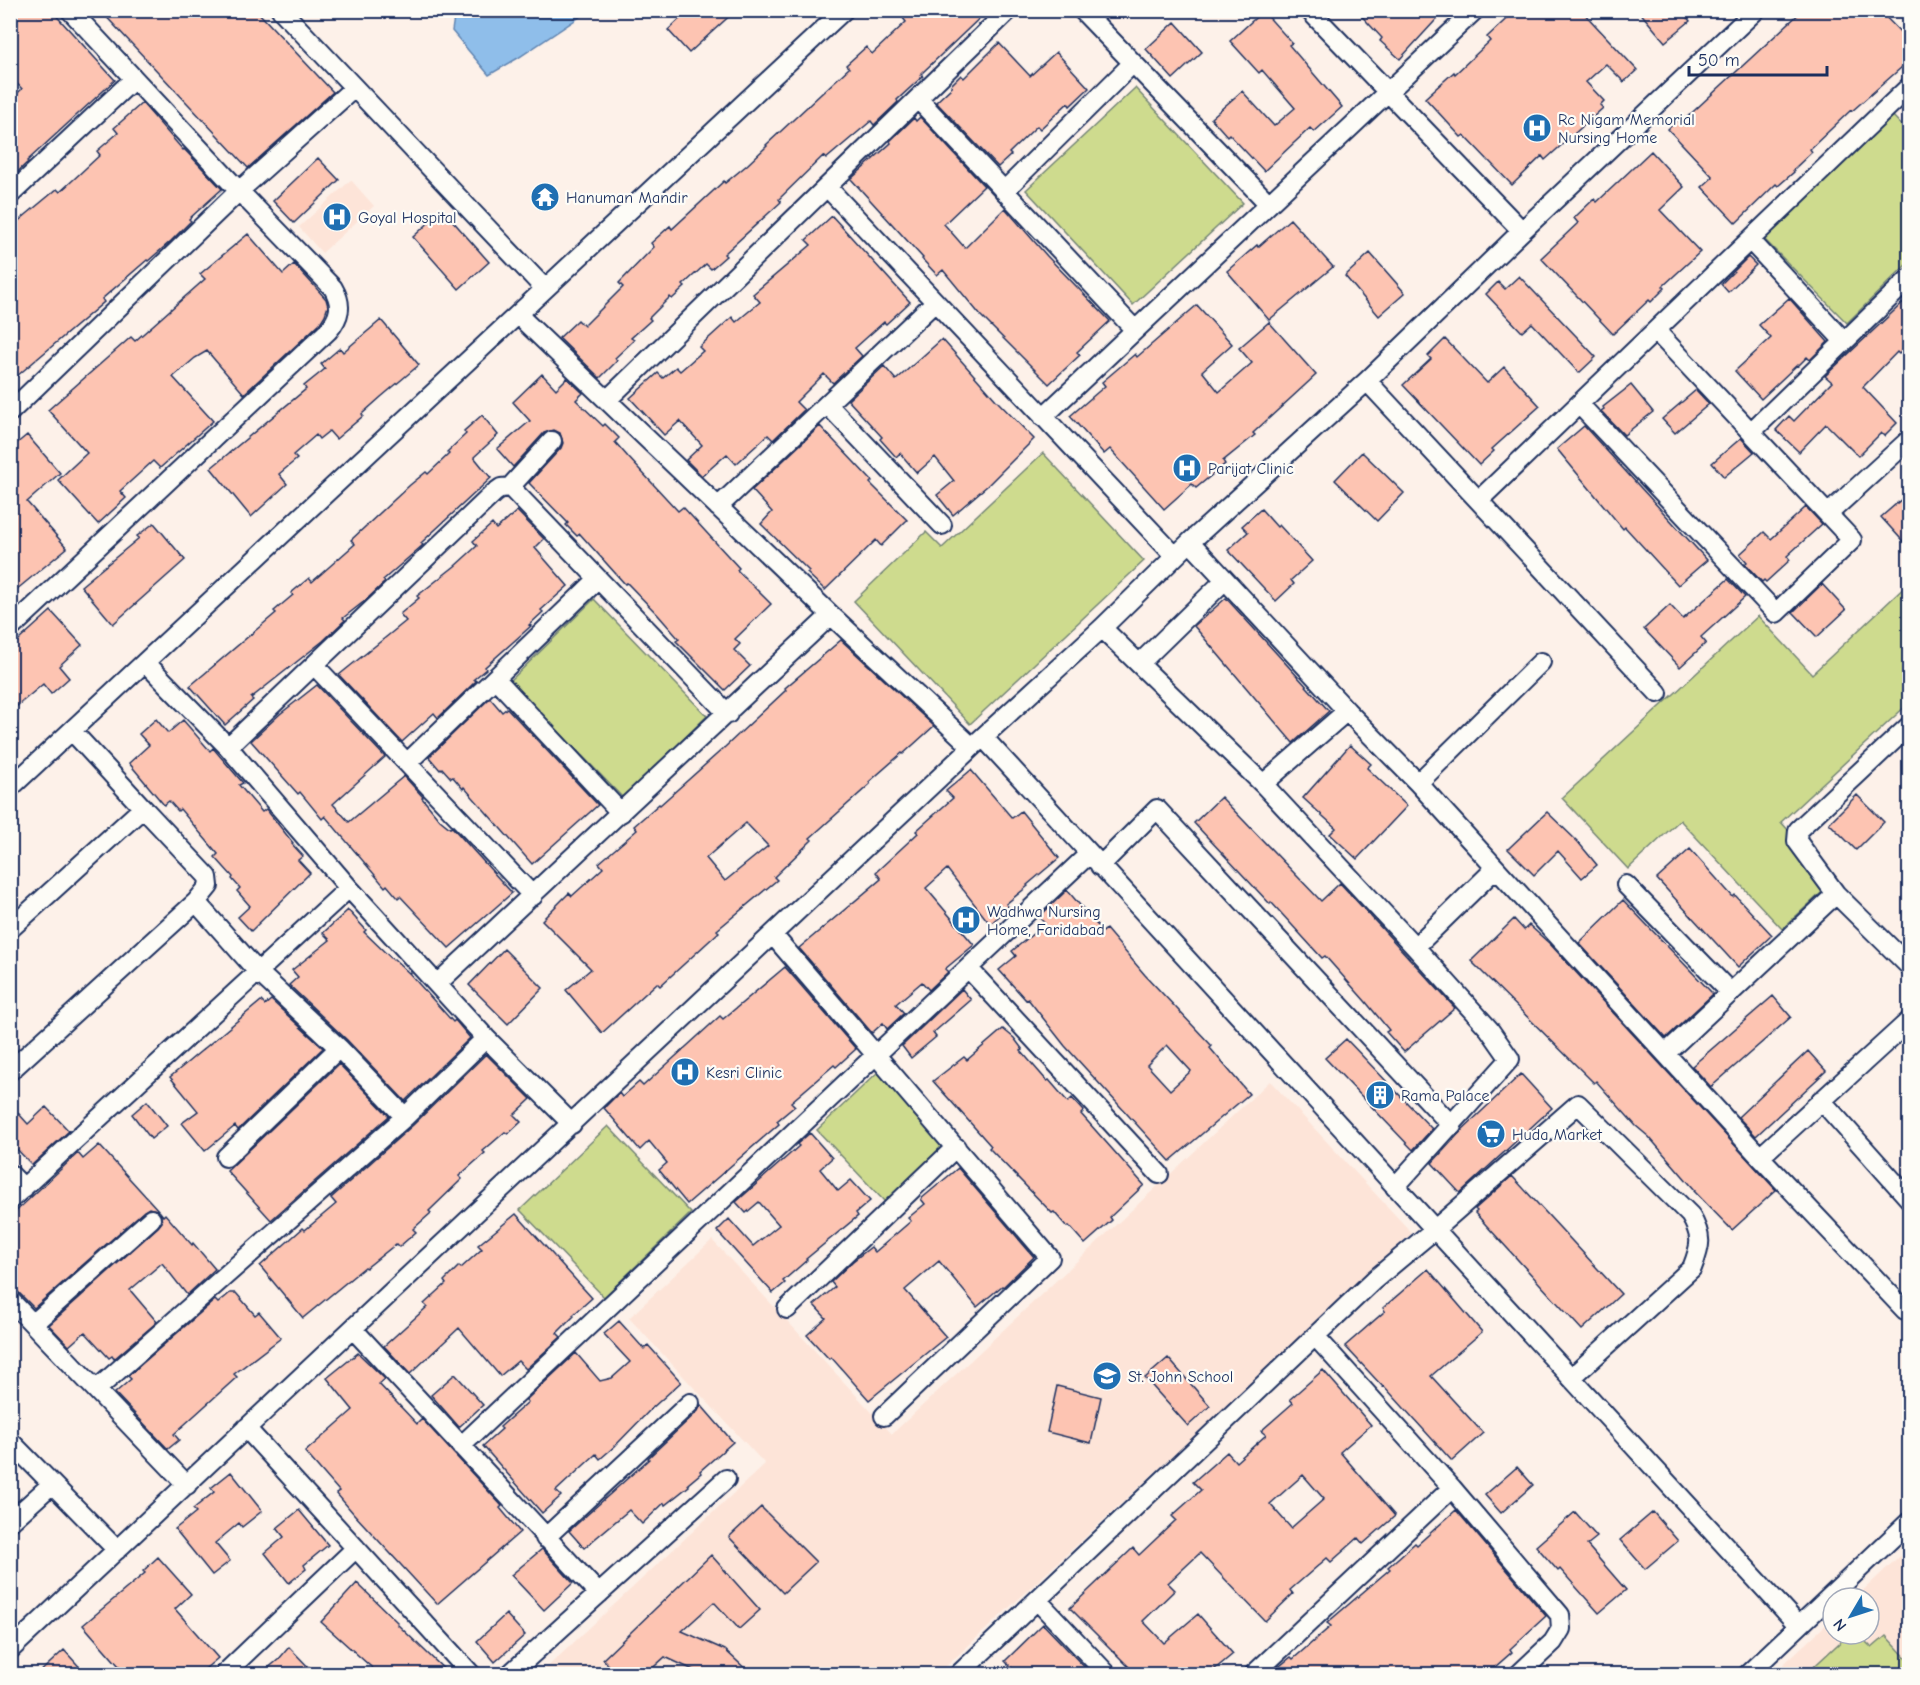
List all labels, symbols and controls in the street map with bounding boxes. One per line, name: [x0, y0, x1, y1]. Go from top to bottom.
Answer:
scale bar: [1689, 39, 1827, 77]
text: 50 m: [1698, 50, 1740, 71]
place label: Rc Nigam Memorial Nursing Home: [1558, 111, 1695, 147]
hospital icon: Rc Nigam Memorial Nursing Home: [1521, 112, 1553, 144]
temple icon: Hanuman Mandir: [529, 181, 561, 213]
place label: Hanuman Mandir: [566, 189, 688, 207]
hospital icon: Goyal Hospital: [321, 201, 353, 233]
place label: Goyal Hospital: [358, 209, 456, 227]
hospital icon: Parijat Clinic: [1171, 452, 1203, 484]
place label: Parijat Clinic: [1208, 460, 1294, 478]
place label: Wadhwa Nursing Home, Faridabad: [987, 903, 1105, 939]
hospital icon: Wadhwa Nursing Home, Faridabad: [950, 904, 982, 936]
hospital icon: Kesri Clinic: [669, 1056, 701, 1088]
place label: Kesri Clinic: [706, 1064, 782, 1082]
building icon: Rama Palace: [1364, 1079, 1396, 1111]
place label: Rama Palace: [1401, 1087, 1489, 1105]
supermarket icon: Huda Market: [1475, 1118, 1507, 1150]
place label: Huda Market: [1512, 1126, 1602, 1144]
school or university icon: St. John School: [1091, 1360, 1123, 1392]
place label: St. John School: [1128, 1368, 1233, 1386]
north arrow: [1821, 1586, 1881, 1646]
text: N: [1830, 1615, 1850, 1635]

